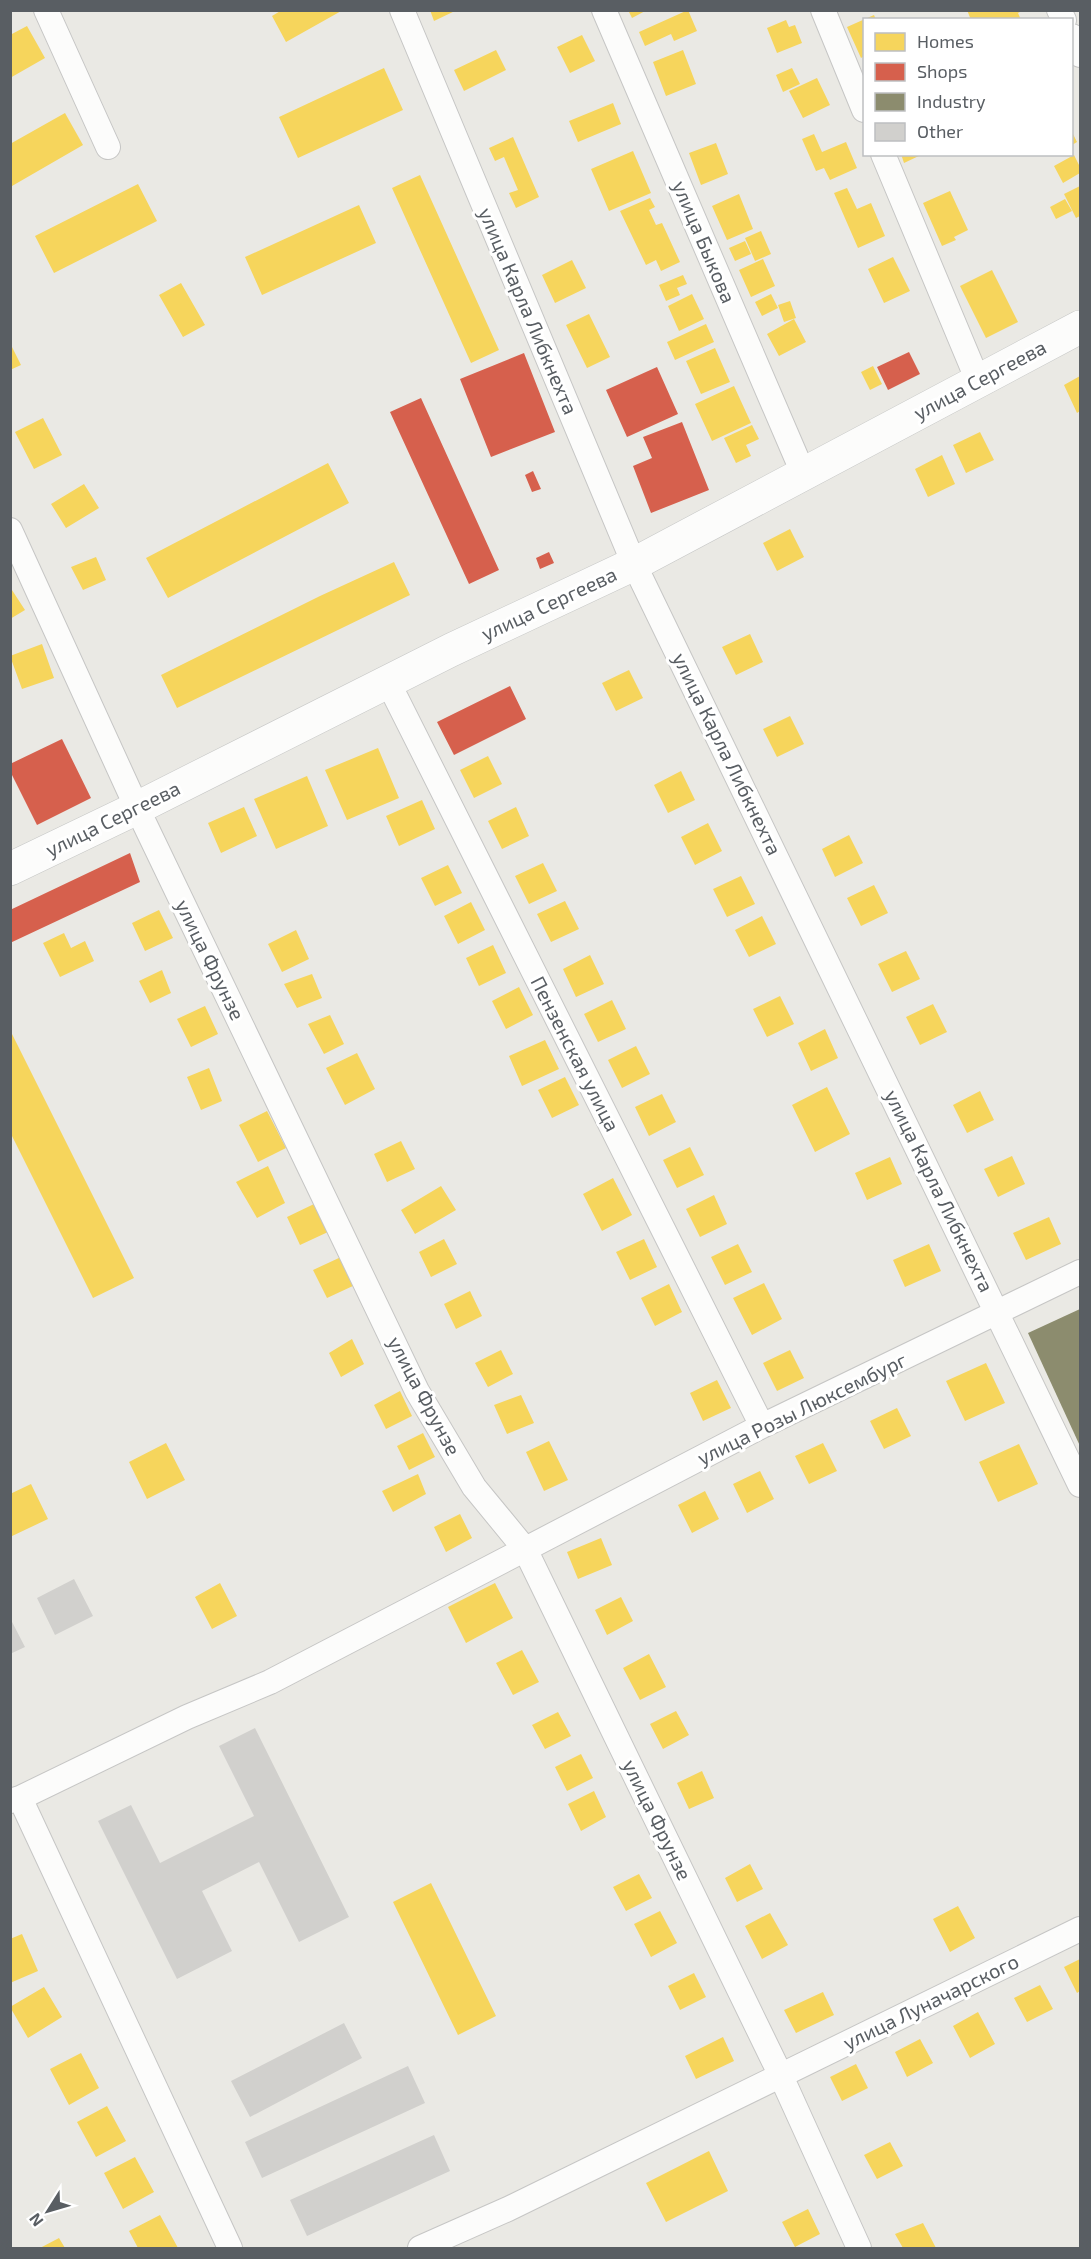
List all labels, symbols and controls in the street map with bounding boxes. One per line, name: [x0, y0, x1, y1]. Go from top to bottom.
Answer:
legend: [863, 18, 1073, 156]
text: Homes: [917, 30, 974, 52]
text: Shops: [917, 60, 967, 82]
text: Industry: [917, 90, 986, 112]
text: Other: [917, 120, 963, 142]
street label: улица Быкова: [667, 177, 742, 307]
street label: улица Карла Либкнехта: [474, 204, 583, 418]
street label: улица Сергеева: [909, 334, 1050, 425]
street label: улица Сергеева: [477, 561, 621, 646]
street label: улица Карла Либкнехта: [667, 648, 787, 859]
street label: улица Сергеева: [41, 775, 184, 862]
street label: улица Фрунзе: [170, 895, 250, 1024]
street label: Пензенская улица: [526, 972, 625, 1136]
street label: улица Карла Либкнехта: [879, 1085, 999, 1296]
street label: улица Фрунзе: [383, 1332, 466, 1460]
street label: улица Розы Люксембург: [693, 1347, 911, 1470]
street label: улица Фрунзе: [617, 1755, 697, 1884]
street label: улица Луначарского: [839, 1948, 1023, 2055]
north arrow: [18, 2181, 78, 2241]
text: N: [25, 2210, 47, 2231]

